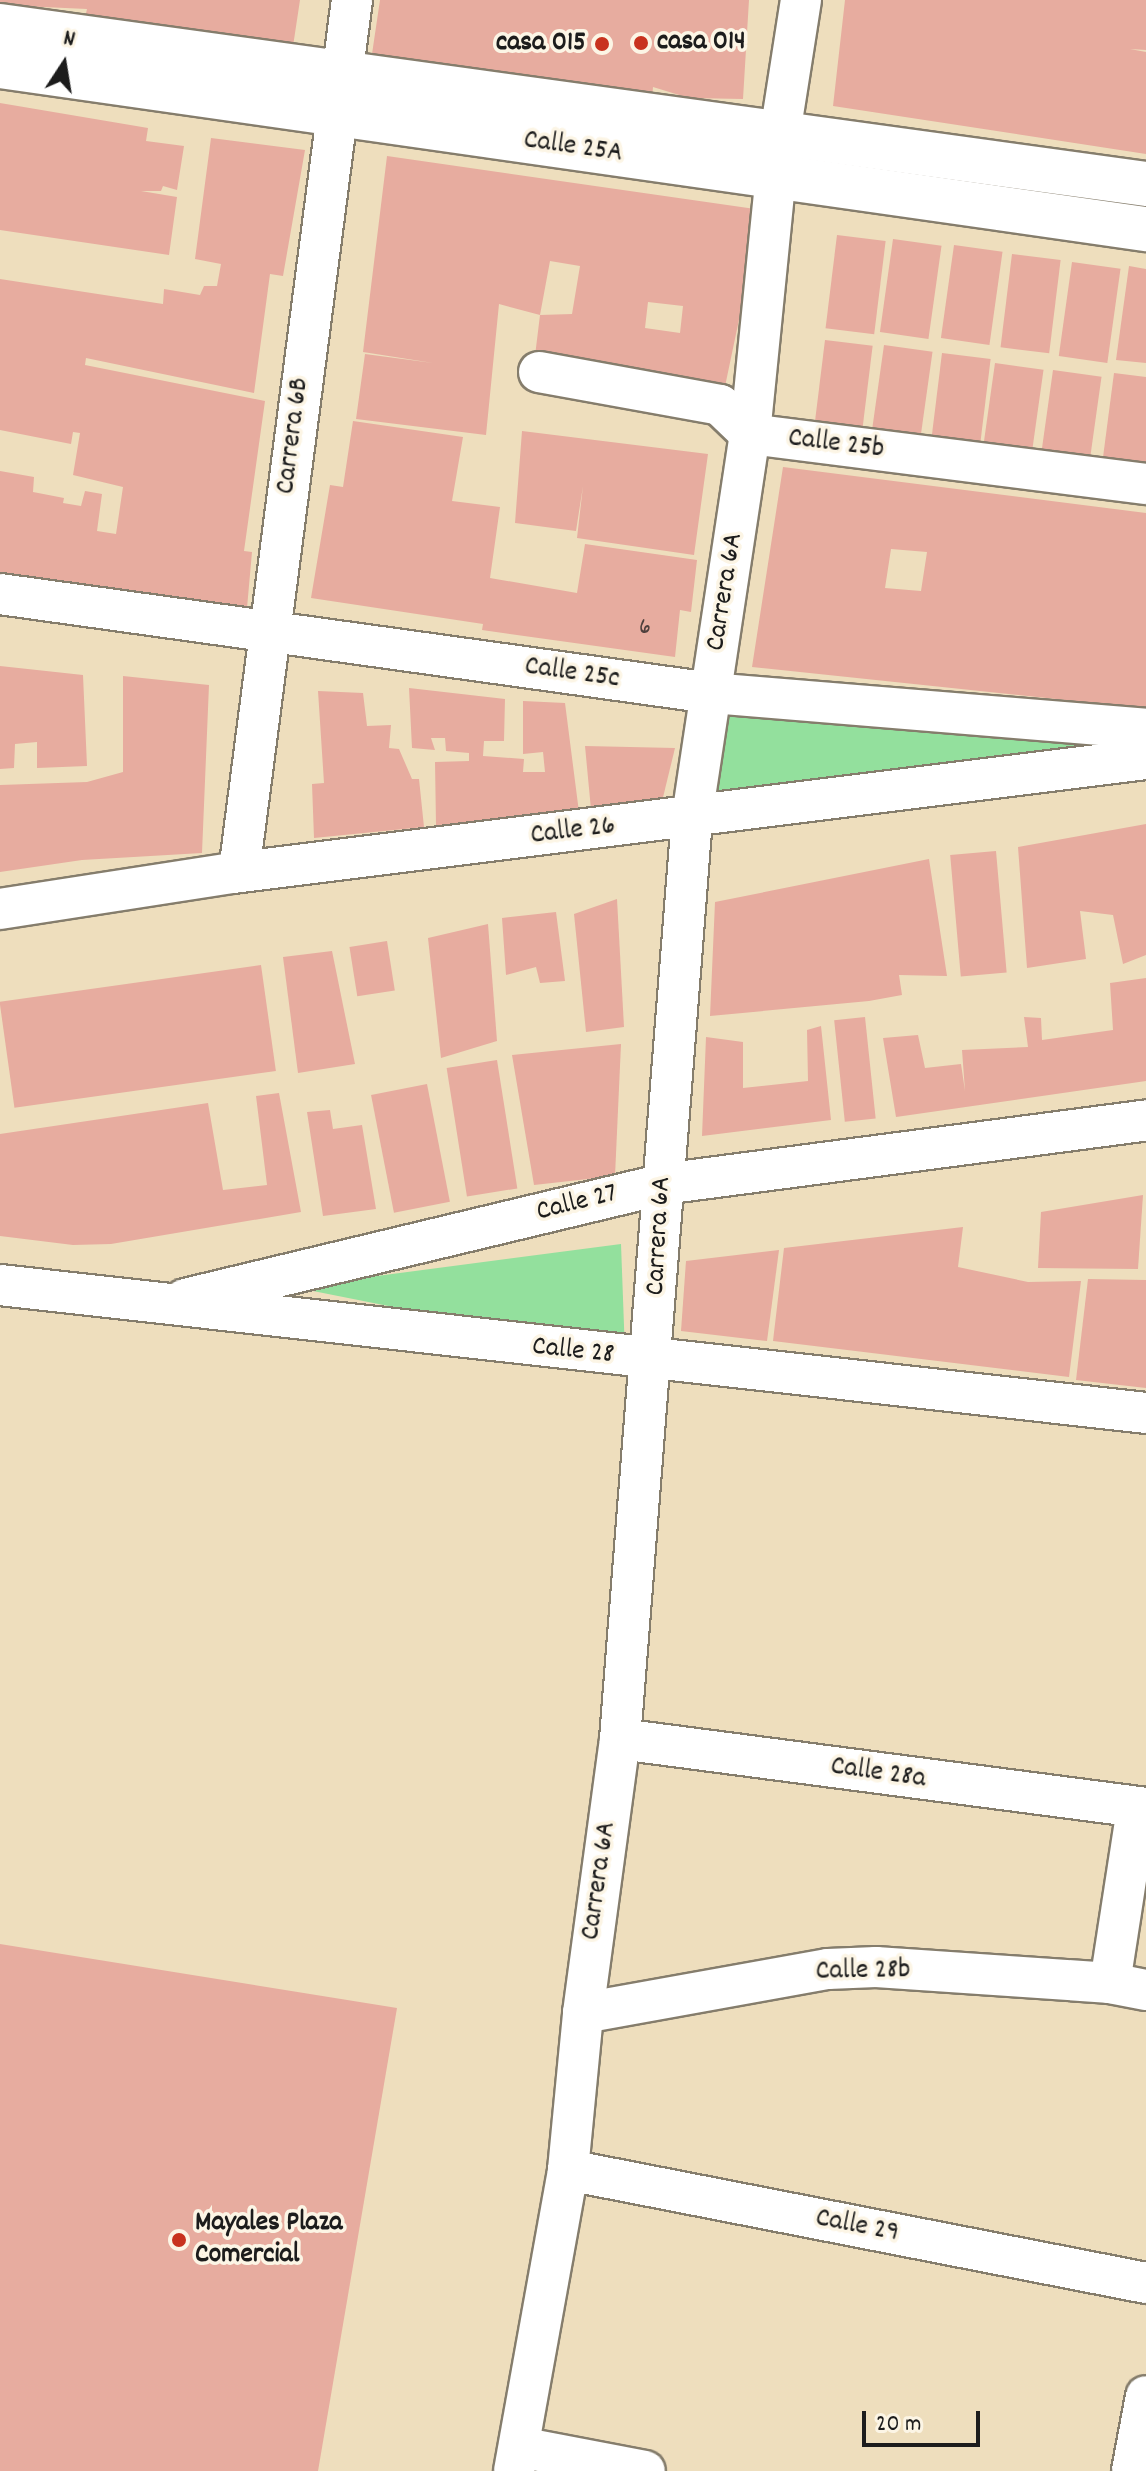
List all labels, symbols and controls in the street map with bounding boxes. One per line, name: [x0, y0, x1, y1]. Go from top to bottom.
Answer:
north arrow: [24, 24, 104, 104]
text: N: [61, 24, 78, 56]
place label: casa 014: [657, 26, 746, 60]
place label: casa 015: [496, 27, 586, 61]
marker: casa 014: [632, 34, 650, 52]
marker: casa 015: [593, 35, 611, 53]
street label: Calle 25A: [521, 124, 625, 172]
street label: Carrera 6B: [270, 376, 318, 496]
street label: Calle 25b: [786, 422, 886, 468]
street label: Carrera 6A: [700, 531, 752, 653]
house number: 6: [639, 615, 651, 643]
street label: Calle 25c: [522, 651, 622, 697]
street label: Calle 26: [529, 810, 617, 854]
street label: Carrera 6A: [640, 1176, 680, 1296]
street label: Calle 27: [533, 1178, 621, 1230]
street label: Calle 28: [530, 1331, 616, 1373]
street label: Calle 28a: [828, 1751, 928, 1797]
street label: Carrera 6A: [575, 1820, 625, 1942]
street label: Calle 28b: [815, 1954, 911, 1990]
street label: Calle 29: [813, 2202, 901, 2252]
place label: Mayales Plaza Comercial: [195, 2207, 342, 2273]
marker: Mayales Plaza Comercial: [170, 2231, 188, 2249]
scale bar: [866, 2395, 984, 2445]
text: 20 m: [876, 2408, 922, 2442]

